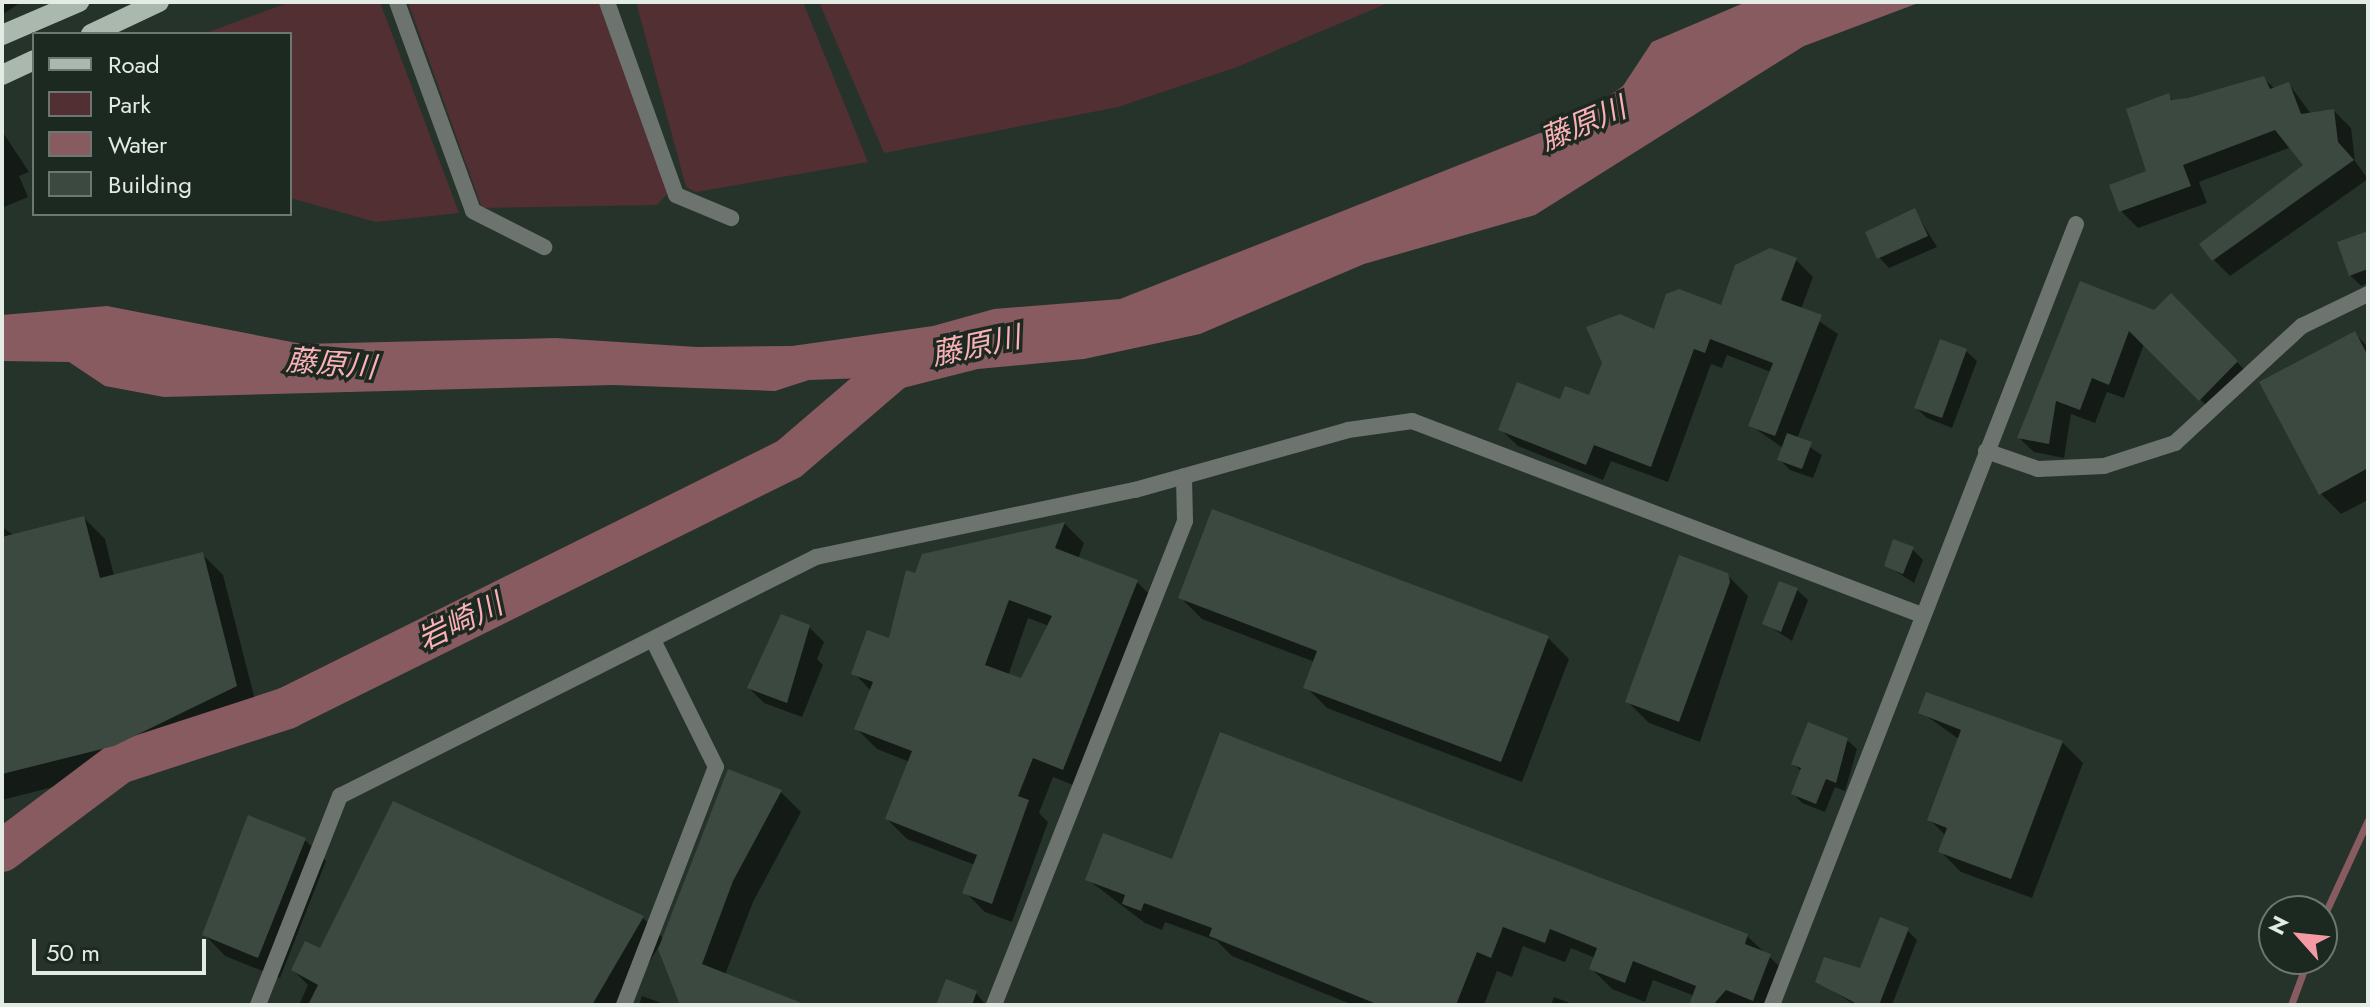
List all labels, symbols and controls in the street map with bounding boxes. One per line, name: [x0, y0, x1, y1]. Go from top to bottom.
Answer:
legend: [32, 32, 292, 216]
text: Road: [108, 47, 160, 82]
text: Park: [108, 87, 151, 122]
water label: 藤原川: [1535, 90, 1631, 158]
text: Water: [108, 127, 167, 162]
text: Building: [108, 167, 192, 202]
water label: 藤原川: [928, 319, 1024, 373]
water label: 藤原川: [285, 342, 377, 386]
water label: 岩崎川: [412, 586, 508, 658]
north arrow: [2258, 895, 2338, 975]
text: N: [2260, 910, 2297, 940]
scale bar: [36, 923, 210, 973]
text: 50 m: [46, 935, 100, 970]

